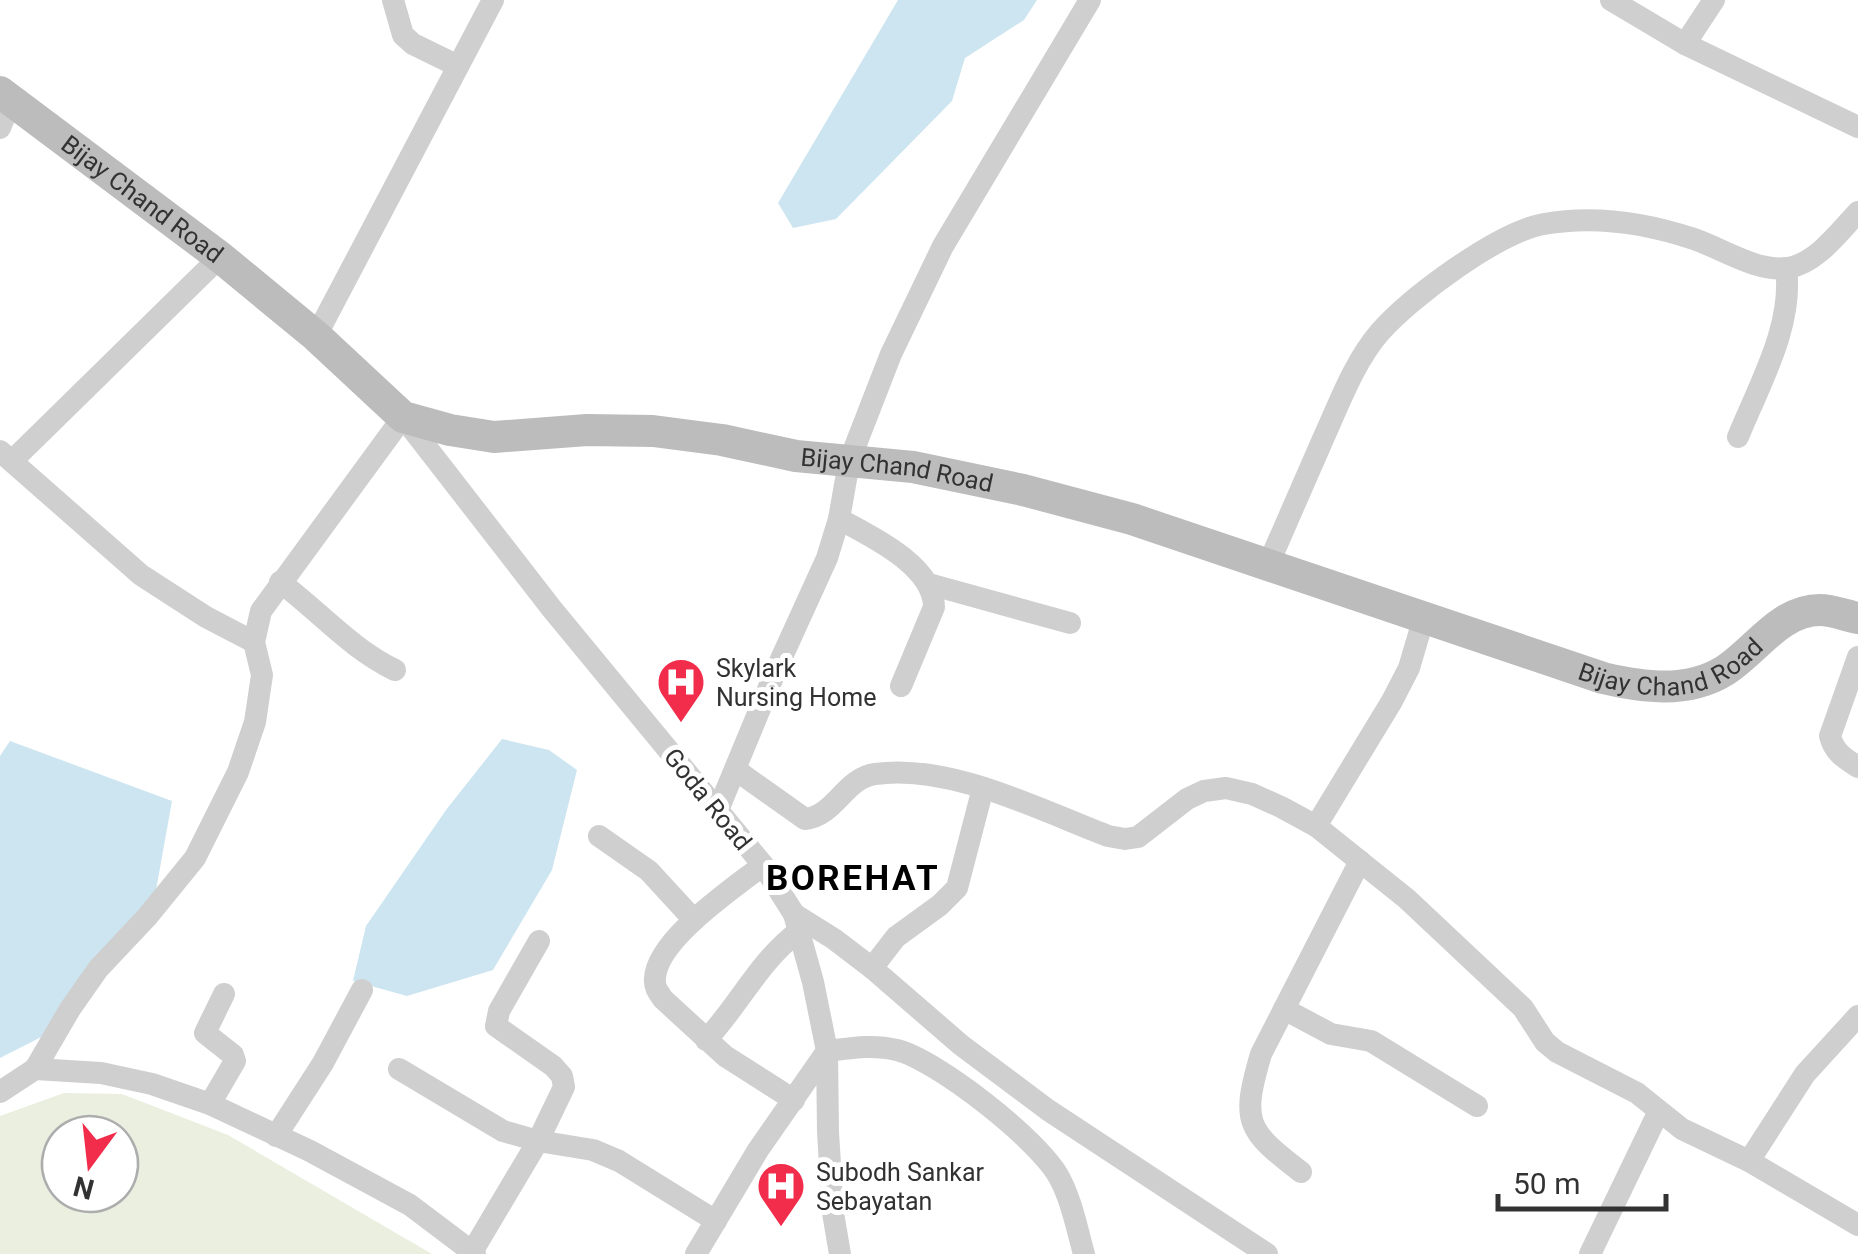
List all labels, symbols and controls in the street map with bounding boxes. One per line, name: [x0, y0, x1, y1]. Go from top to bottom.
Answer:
street label: Bijay Chand Road: [56, 129, 229, 269]
street label: Bijay Chand Road: [799, 443, 996, 498]
street label: Bijay Chand Road: [1574, 632, 1769, 702]
place label: Skylark Nursing Home: [716, 654, 876, 712]
hospital icon: Skylark Nursing Home: [655, 656, 707, 724]
street label: Goda Road: [658, 743, 757, 856]
district label: BOREHAT: [766, 858, 940, 899]
north arrow: [40, 1114, 140, 1214]
scale bar: [1498, 1149, 1666, 1211]
place label: Subodh Sankar Sebayatan: [816, 1158, 985, 1216]
hospital icon: Subodh Sankar Sebayatan: [755, 1160, 807, 1228]
text: 50 m: [1513, 1166, 1580, 1201]
text: N: [70, 1169, 97, 1206]

